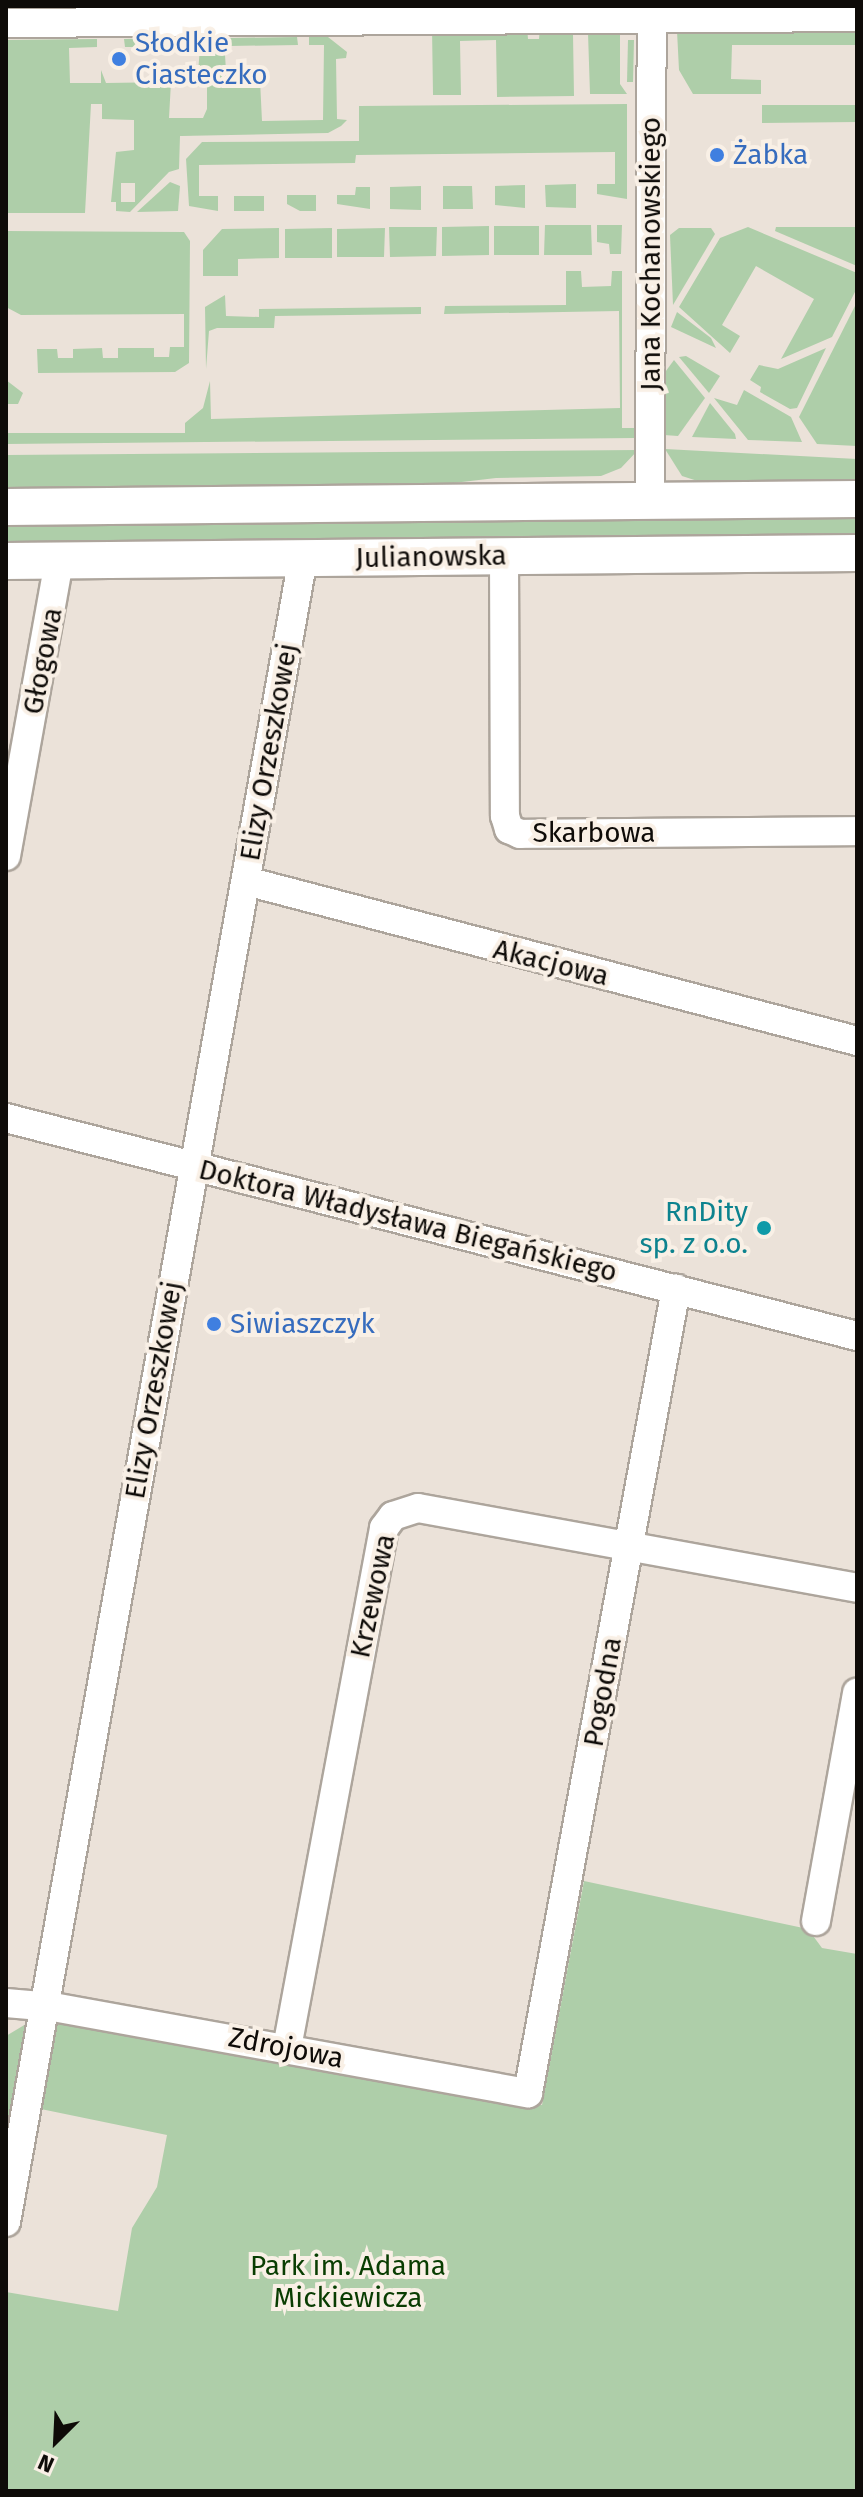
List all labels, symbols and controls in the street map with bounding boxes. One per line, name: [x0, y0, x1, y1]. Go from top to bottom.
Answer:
place label: Słodkie Ciasteczko: [135, 26, 268, 92]
marker: Słodkie Ciasteczko: [110, 50, 128, 68]
street label: Jana Kochanowskiego: [634, 117, 668, 391]
place label: Żabka: [733, 138, 808, 172]
marker: Żabka: [708, 146, 726, 164]
street label: Julianowska: [355, 539, 507, 575]
street label: Głogowa: [16, 605, 70, 717]
street label: Elizy Orzeszkowej: [233, 641, 305, 863]
street label: Skarbowa: [532, 816, 656, 850]
street label: Akacjowa: [490, 932, 612, 994]
street label: Doktora Władysława Biegańskiego: [195, 1153, 621, 1289]
place label: RnDity sp. z o.o.: [639, 1195, 748, 1261]
marker: RnDity sp. z o.o.: [755, 1219, 773, 1237]
street label: Elizy Orzeszkowej: [118, 1279, 190, 1501]
place label: Siwiaszczyk: [230, 1307, 375, 1341]
marker: Siwiaszczyk: [205, 1315, 223, 1333]
street label: Krzewowa: [343, 1531, 403, 1661]
street label: Pogodna: [577, 1635, 629, 1749]
street label: Zdrojowa: [226, 2020, 346, 2076]
park label: Park im. Adama Mickiewicza: [250, 2249, 446, 2315]
north arrow: [16, 2401, 96, 2481]
text: N: [34, 2448, 58, 2479]

